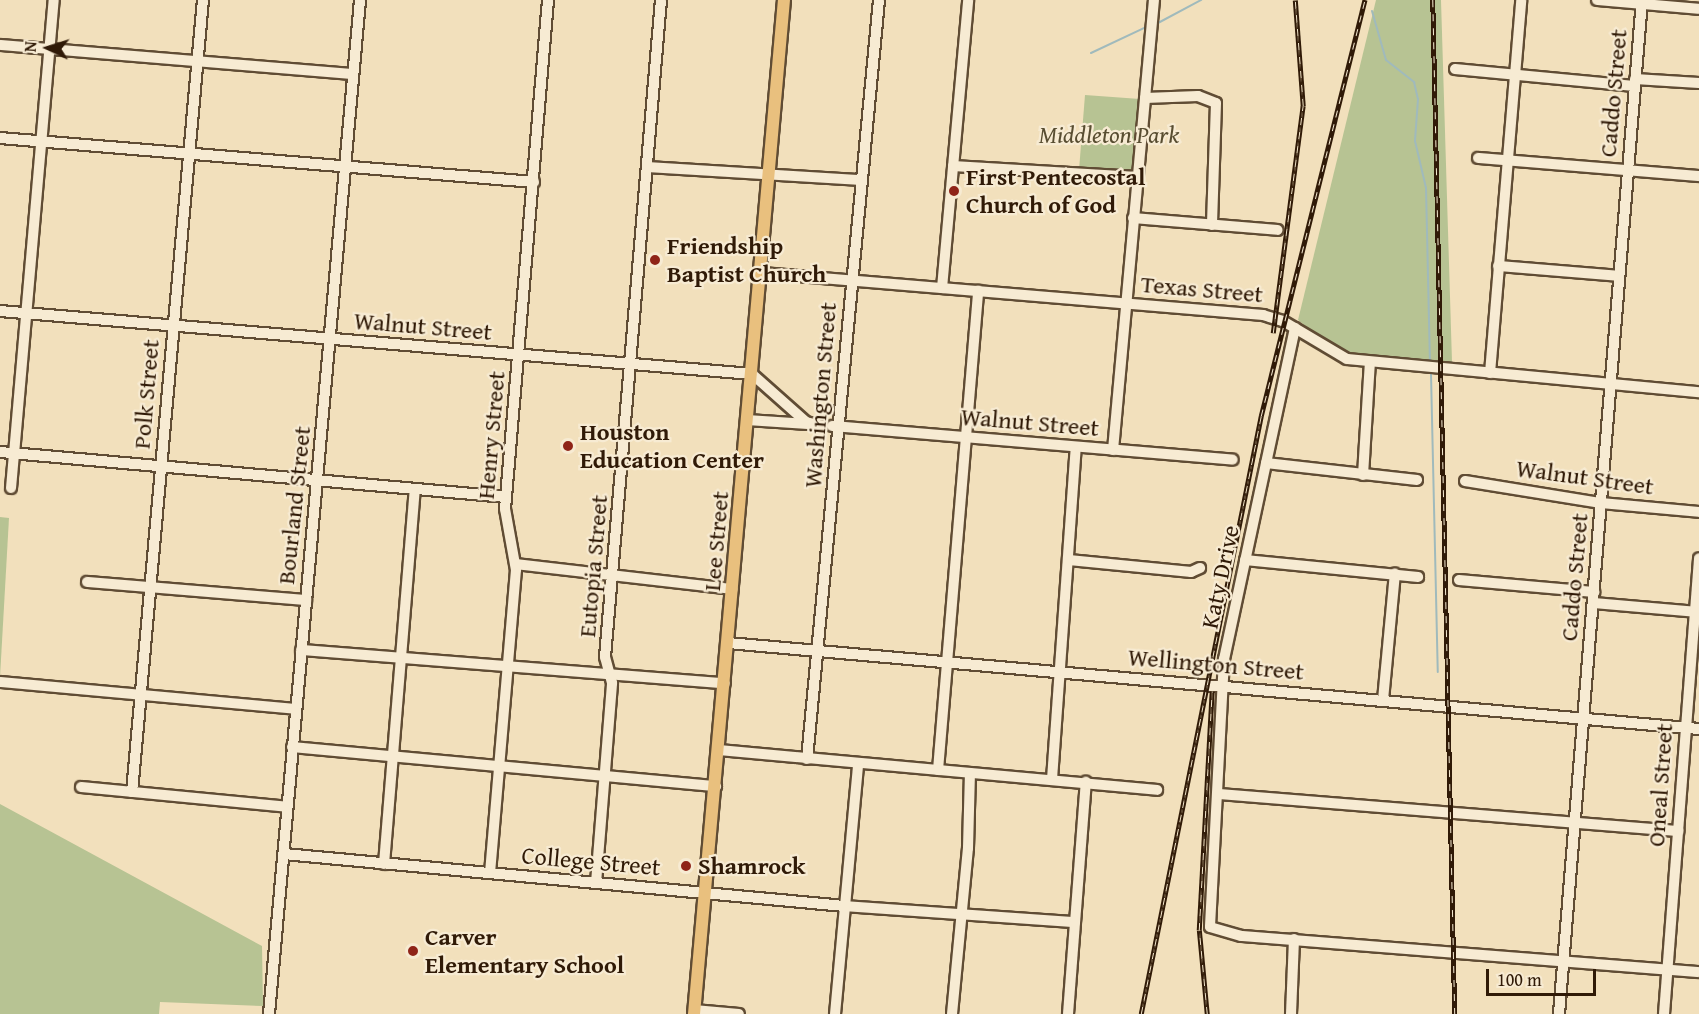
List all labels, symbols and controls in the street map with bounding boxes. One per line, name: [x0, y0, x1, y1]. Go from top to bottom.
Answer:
north arrow: [18, 18, 78, 78]
street label: Caddo Street: [1593, 28, 1633, 158]
text: N: [18, 41, 42, 53]
park label: Middleton Park: [1039, 121, 1179, 149]
place label: First Pentecostal Church of God: [966, 163, 1145, 219]
marker: First Pentecostal Church of God: [947, 184, 961, 198]
place label: Friendship Baptist Church: [667, 232, 826, 288]
marker: Friendship Baptist Church: [648, 253, 662, 267]
street label: Texas Street: [1140, 269, 1264, 309]
street label: Washington Street: [798, 301, 842, 489]
street label: Walnut Street: [353, 306, 493, 346]
street label: Polk Street: [127, 338, 165, 450]
street label: Henry Street: [471, 370, 511, 500]
street label: Walnut Street: [960, 402, 1100, 442]
place label: Houston Education Center: [580, 418, 764, 474]
street label: Bourland Street: [271, 424, 317, 586]
marker: Houston Education Center: [561, 439, 575, 453]
street label: Walnut Street: [1514, 453, 1656, 501]
street label: Lee Street: [697, 490, 735, 592]
street label: Eutopia Street: [572, 494, 614, 638]
street label: Caddo Street: [1554, 512, 1594, 642]
street label: Katy Drive: [1195, 523, 1245, 631]
street label: Wellington Street: [1127, 642, 1305, 686]
street label: Oneal Street: [1641, 722, 1679, 848]
street label: College Street: [520, 841, 662, 881]
place label: Shamrock: [698, 852, 805, 880]
marker: Shamrock: [679, 859, 693, 873]
place label: Carver Elementary School: [425, 923, 624, 979]
marker: Carver Elementary School: [406, 944, 420, 958]
scale bar: [1489, 957, 1598, 995]
text: 100 m: [1497, 966, 1542, 993]

